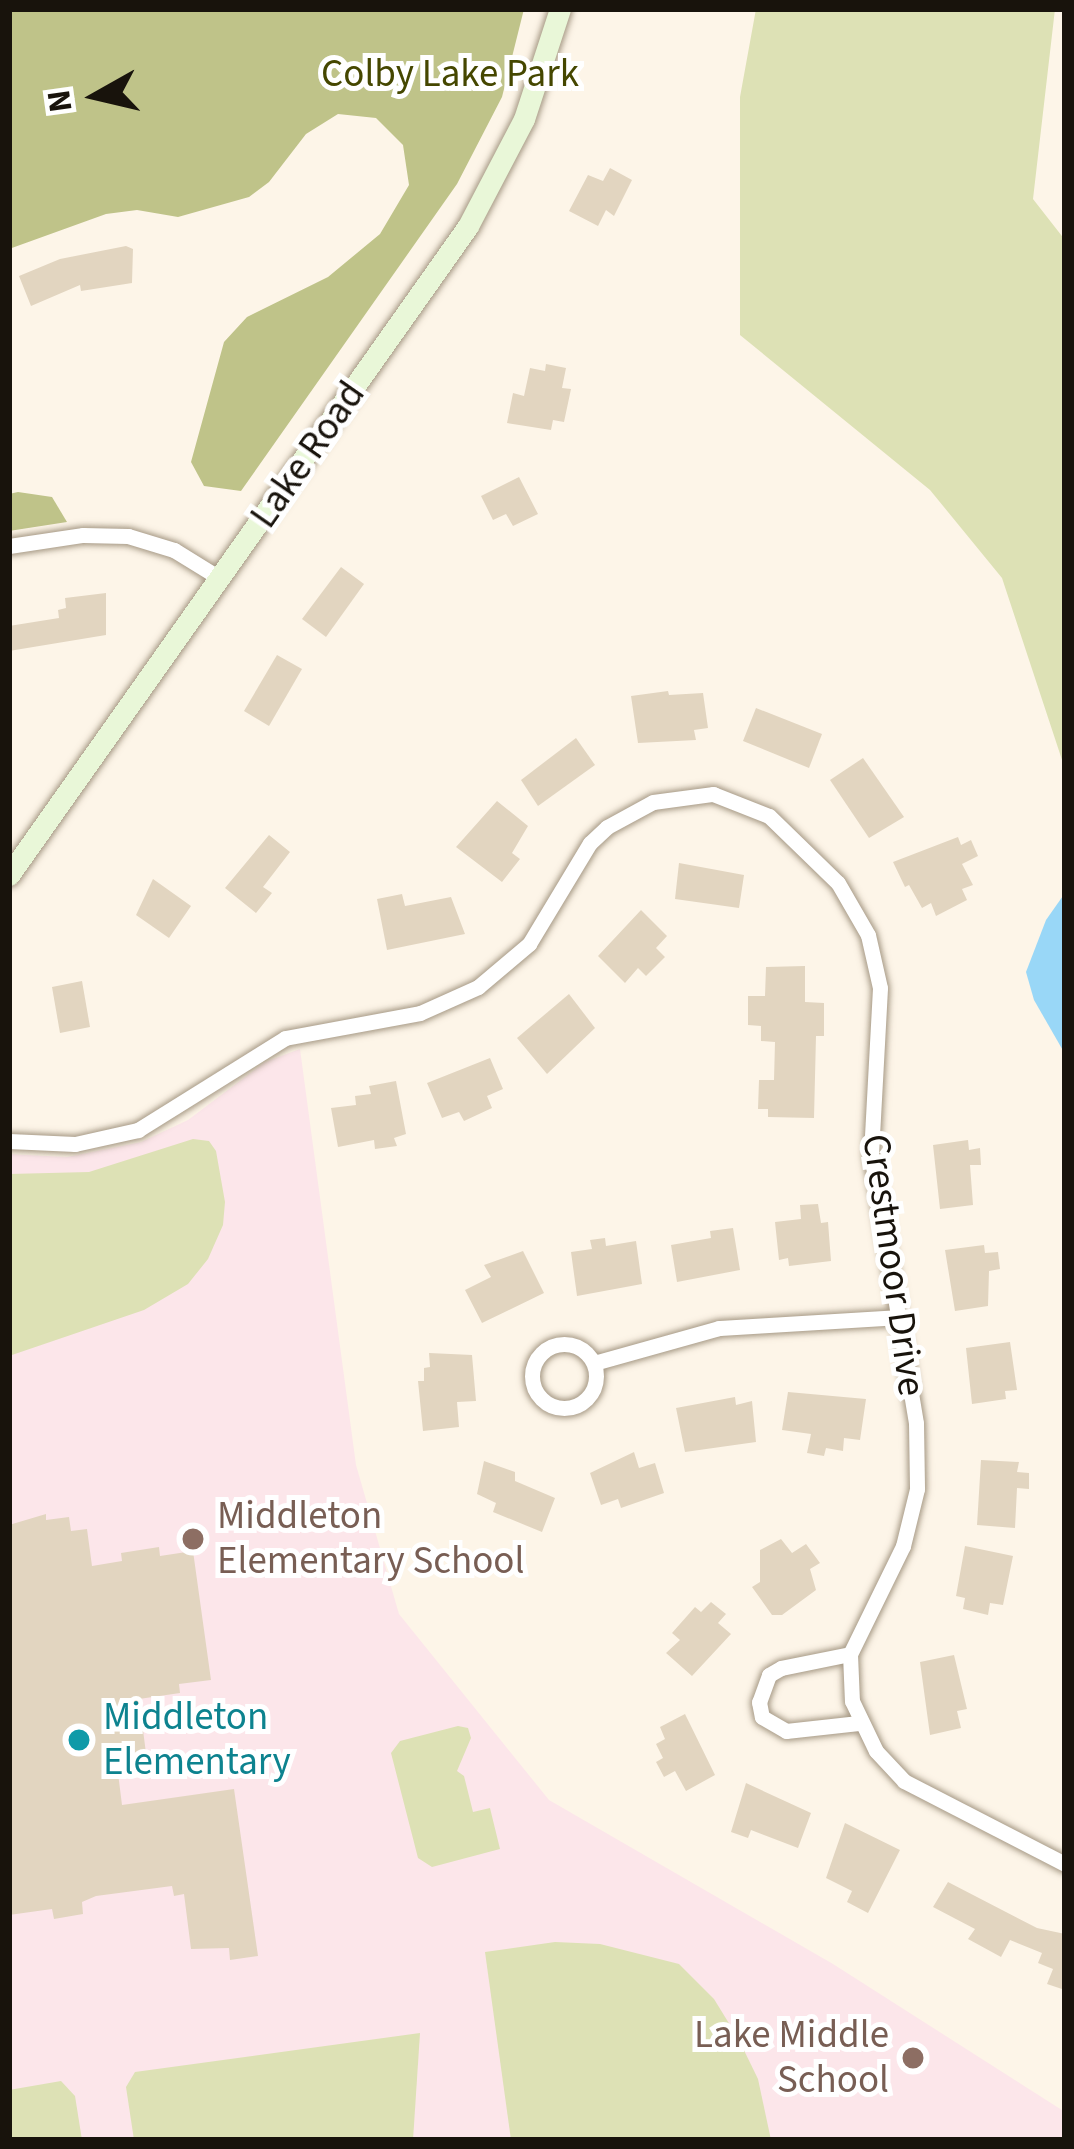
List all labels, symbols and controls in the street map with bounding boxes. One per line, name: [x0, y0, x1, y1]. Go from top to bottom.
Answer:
north arrow: [36, 36, 156, 156]
park label: Colby Lake Park: [321, 51, 579, 97]
text: N: [35, 87, 85, 115]
street label: Lake Road: [241, 373, 375, 537]
street label: Crestmoor Drive: [851, 1131, 935, 1399]
place label: Middleton Elementary School: [217, 1494, 524, 1585]
marker: Middleton Elementary School: [180, 1526, 206, 1552]
place label: Middleton Elementary: [103, 1695, 291, 1786]
marker: Middleton Elementary: [66, 1727, 92, 1753]
place label: Lake Middle School: [694, 2013, 889, 2104]
marker: Lake Middle School: [900, 2045, 926, 2071]

